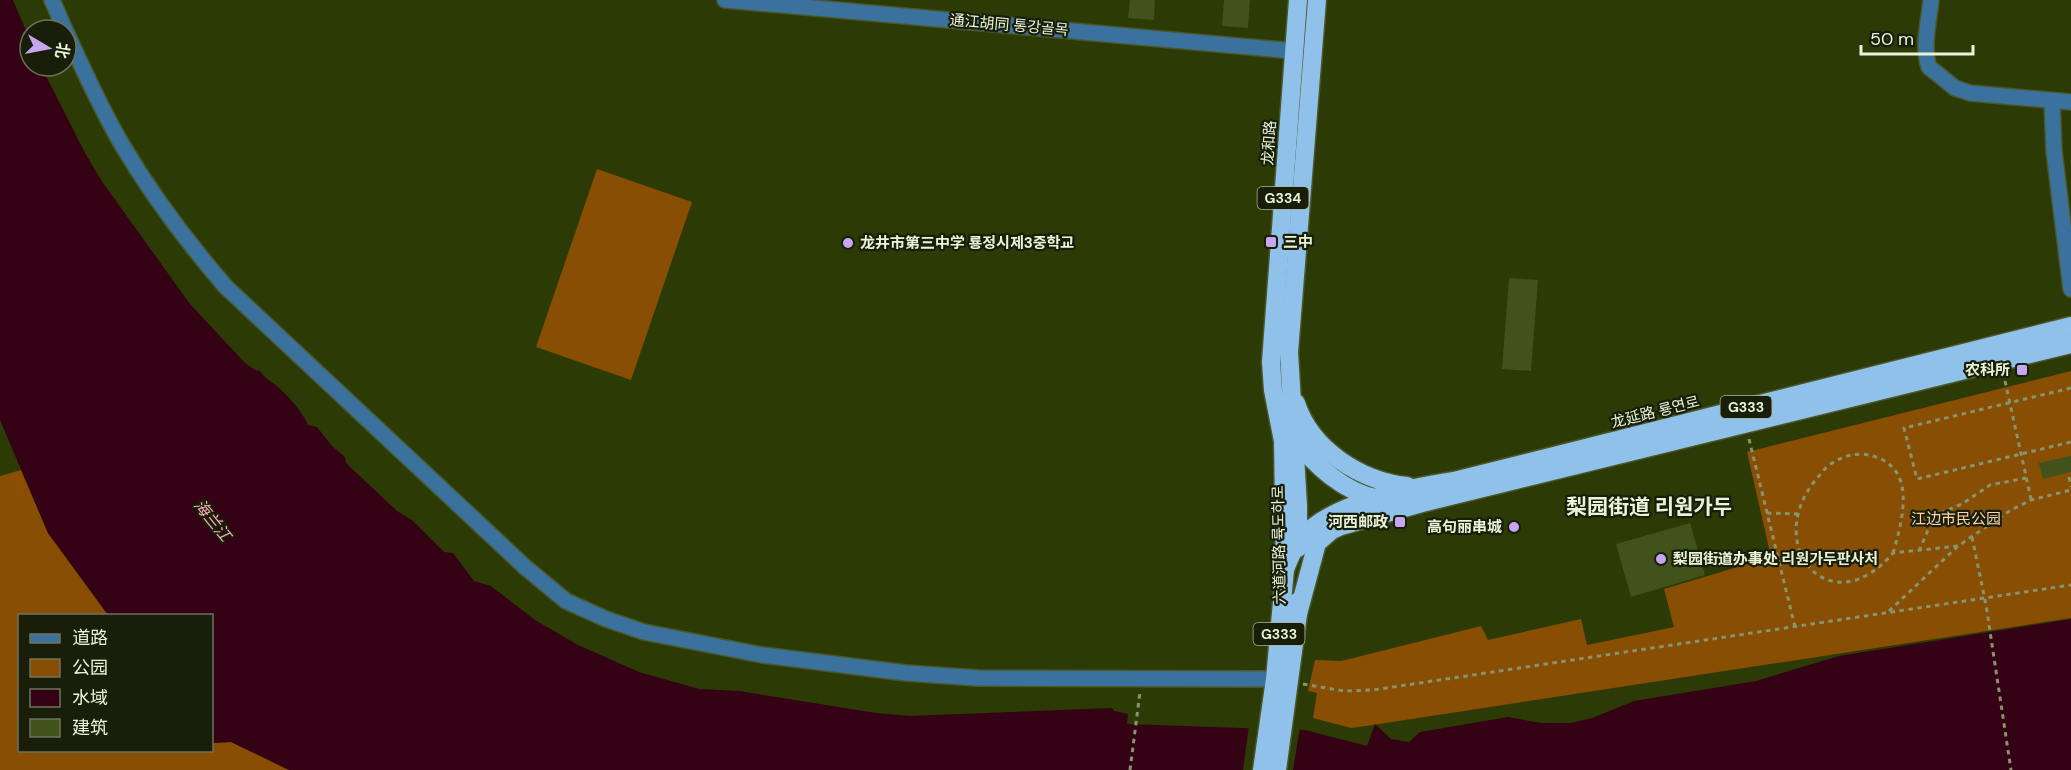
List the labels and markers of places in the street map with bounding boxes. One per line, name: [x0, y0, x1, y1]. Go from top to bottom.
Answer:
place label: 三中: [1283, 232, 1313, 252]
place label: 龙井市第三中学 룡정시제3중학교: [860, 233, 1074, 253]
marker: 三中: [1264, 235, 1278, 249]
marker: 龙井市第三中学 룡정시제3중학교: [841, 236, 855, 250]
place label: 农科所: [1965, 360, 2010, 380]
marker: 农科所: [2015, 363, 2029, 377]
place label: 河西邮政: [1328, 512, 1388, 532]
marker: 河西邮政: [1393, 515, 1407, 529]
place label: 高句丽串城: [1427, 517, 1502, 537]
marker: 高句丽串城: [1507, 520, 1521, 534]
place label: 梨园街道办事处 리원가두판사처: [1673, 549, 1878, 569]
marker: 梨园街道办事处 리원가두판사처: [1654, 552, 1668, 566]

